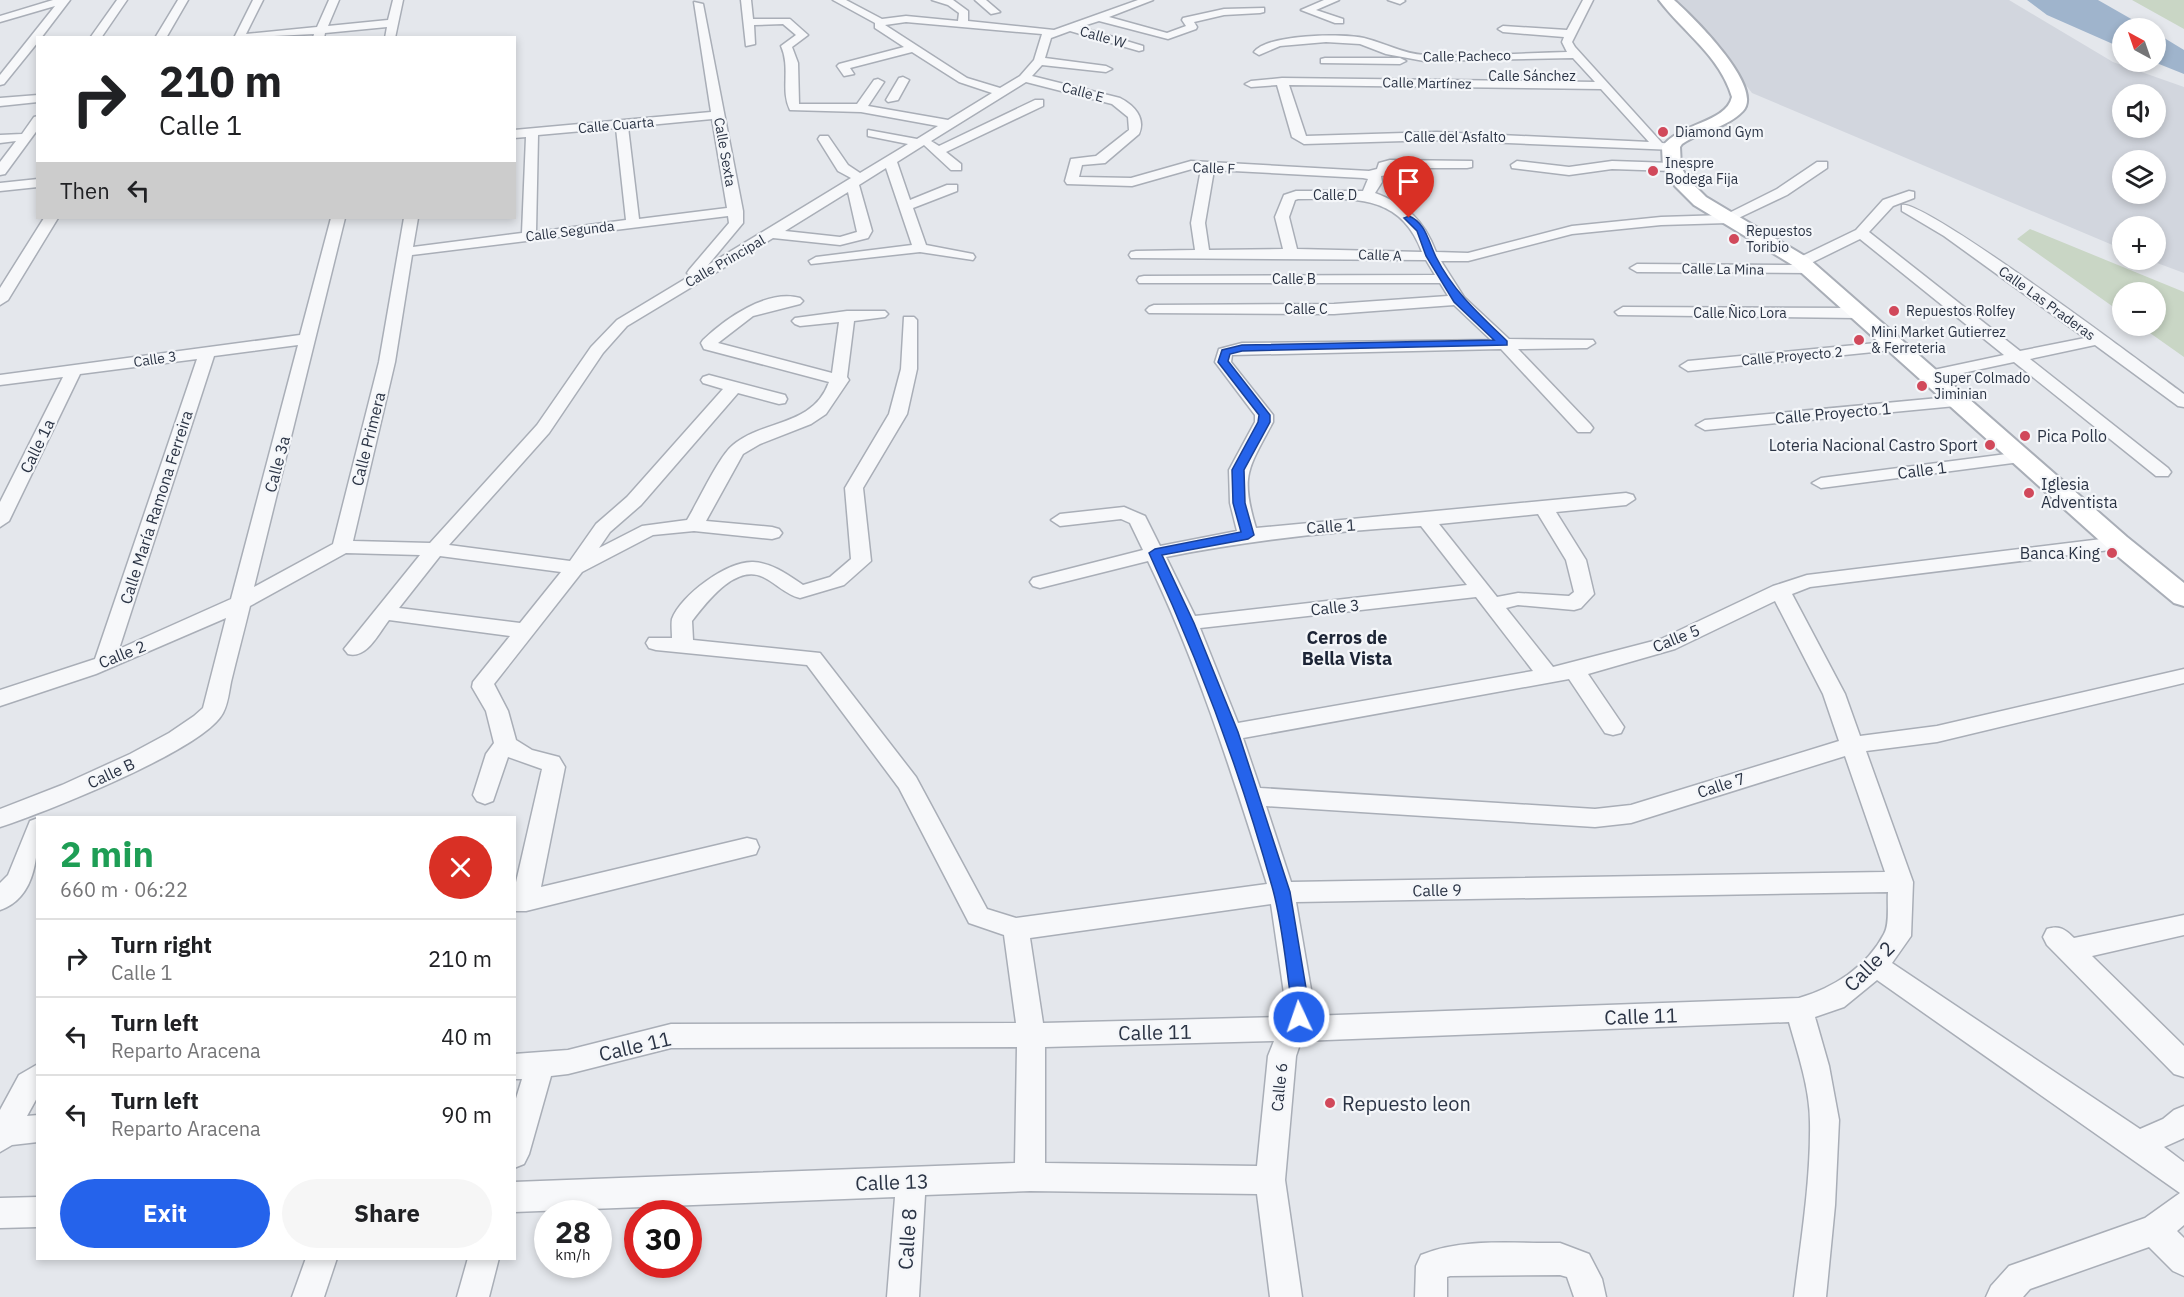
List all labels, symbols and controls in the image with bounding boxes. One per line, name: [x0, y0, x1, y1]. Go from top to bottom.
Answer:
north arrow: [2112, 18, 2166, 72]
map controls: [2112, 18, 2166, 336]
street label: Calle W: [1078, 22, 1129, 52]
street label: Calle Pacheco: [1423, 46, 1511, 66]
text: 210 m: [159, 54, 282, 109]
icon: right: [60, 60, 138, 138]
street label: Calle Sánchez: [1488, 67, 1576, 85]
street label: Calle Martínez: [1382, 73, 1472, 93]
street label: Calle E: [1060, 78, 1106, 106]
button: sound: [2112, 84, 2166, 138]
text: Calle 1: [159, 107, 242, 142]
street label: Calle Cuarta: [577, 113, 655, 137]
street label: Calle Sexta: [710, 116, 740, 188]
place label: Diamond Gym: [1675, 123, 1764, 141]
marker: Diamond Gym: [1656, 125, 1670, 139]
street label: Calle del Asfalto: [1404, 128, 1506, 146]
button: layers: [2112, 150, 2166, 204]
place label: Inespre Bodega Fija: [1665, 154, 1739, 188]
pin: [1383, 156, 1434, 218]
street label: Calle F: [1192, 158, 1236, 178]
marker: Inespre Bodega Fija: [1646, 164, 1660, 178]
icon: arrive: [1392, 165, 1425, 198]
icon: left: [122, 174, 155, 207]
text: Then: [60, 176, 110, 205]
street label: Calle D: [1313, 186, 1357, 204]
button: +: [2112, 216, 2166, 270]
street label: Calle Segunda: [525, 217, 616, 245]
place label: Repuestos Toribio: [1746, 222, 1813, 256]
street label: Calle Principal: [682, 231, 768, 291]
marker: Repuestos Toribio: [1727, 232, 1741, 246]
street label: Calle A: [1358, 245, 1402, 265]
street label: Calle La Mina: [1681, 259, 1765, 279]
street label: Calle Las Praderas: [1995, 262, 2099, 344]
street label: Calle B: [1272, 270, 1316, 288]
button: −: [2112, 282, 2166, 336]
street label: Calle C: [1284, 300, 1328, 318]
place label: Repuestos Rolfey: [1906, 302, 2015, 320]
street label: Calle Ñico Lora: [1693, 304, 1787, 322]
marker: Repuestos Rolfey: [1887, 304, 1901, 318]
place label: Mini Market Gutierrez & Ferreteria: [1871, 323, 2006, 357]
marker: Mini Market Gutierrez & Ferreteria: [1852, 333, 1866, 347]
street label: Calle Proyecto 2: [1740, 343, 1844, 369]
street label: Calle 3: [132, 347, 178, 371]
place label: Super Colmado Jiminian: [1934, 369, 2030, 403]
marker: Super Colmado Jiminian: [1915, 379, 1929, 393]
street label: Calle Primera: [347, 389, 389, 488]
street label: Calle Proyecto 1: [1774, 398, 1892, 428]
street label: Calle María Ramona Ferreira: [115, 407, 197, 606]
street label: Calle 1a: [15, 415, 59, 476]
place label: Pica Pollo: [2037, 426, 2107, 446]
marker: Pica Pollo: [2018, 429, 2032, 443]
street label: Calle 3a: [260, 433, 294, 495]
place label: Loteria Nacional Castro Sport: [1769, 435, 1978, 455]
marker: Loteria Nacional Castro Sport: [1983, 438, 1997, 452]
street label: Calle 1: [1896, 457, 1948, 483]
place label: Iglesia Adventista: [2041, 474, 2118, 512]
marker: Iglesia Adventista: [2022, 486, 2036, 500]
street label: Calle 1: [1306, 514, 1356, 538]
place label: Banca King: [2020, 543, 2101, 563]
marker: Banca King: [2105, 546, 2119, 560]
street label: Calle 3: [1309, 594, 1361, 620]
street label: Calle 5: [1649, 620, 1703, 656]
district label: Cerros de Bella Vista: [1302, 626, 1392, 670]
street label: Calle 2: [95, 636, 149, 672]
street label: Calle B: [84, 753, 138, 793]
street label: Calle 7: [1694, 768, 1748, 802]
text: 2 min: [60, 830, 154, 877]
button: close: [429, 836, 492, 899]
text: 660 m · 06:22: [60, 876, 188, 903]
street label: Calle 9: [1412, 880, 1462, 900]
text: Turn right: [111, 930, 212, 959]
street label: Calle 2: [1838, 935, 1900, 997]
icon: right: [60, 942, 93, 975]
text: 210 m: [428, 944, 492, 973]
text: Calle 1: [111, 959, 173, 986]
position arrow: [1267, 985, 1331, 1049]
street label: Calle 11: [1604, 1001, 1678, 1031]
text: Turn left: [111, 1008, 199, 1037]
street label: Calle 11: [1118, 1018, 1192, 1046]
icon: left: [60, 1020, 93, 1053]
text: 40 m: [441, 1022, 492, 1051]
street label: Calle 11: [596, 1025, 674, 1067]
text: Reparto Aracena: [111, 1037, 261, 1064]
street label: Calle 6: [1266, 1061, 1292, 1113]
text: Turn left: [111, 1086, 199, 1115]
place label: Repuesto leon: [1342, 1090, 1471, 1117]
marker: Repuesto leon: [1323, 1096, 1337, 1110]
icon: left: [60, 1098, 93, 1131]
text: 90 m: [441, 1100, 492, 1129]
text: Reparto Aracena: [111, 1115, 261, 1142]
street label: Calle 13: [855, 1167, 929, 1197]
button: Exit: [60, 1179, 270, 1248]
button: Share: [282, 1179, 492, 1248]
speed limit sign: 30: [624, 1200, 702, 1278]
street label: Calle 8: [891, 1207, 923, 1271]
text: 28: [555, 1212, 591, 1251]
text: km/h: [555, 1245, 591, 1264]

